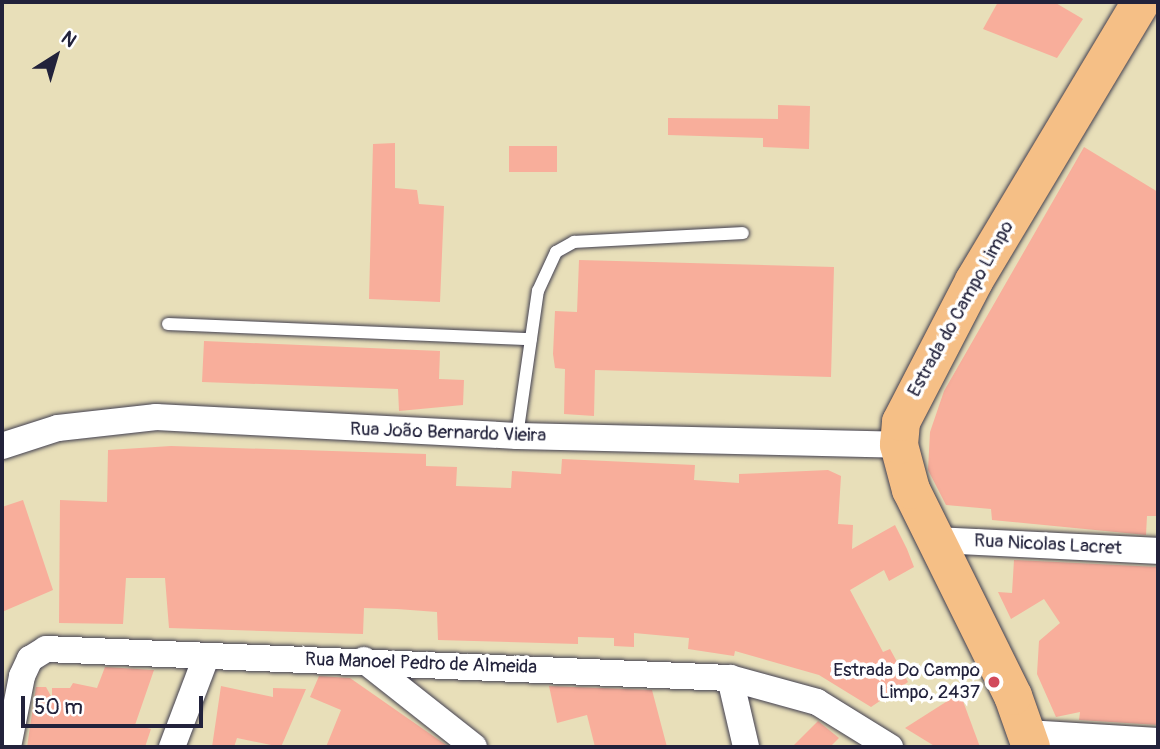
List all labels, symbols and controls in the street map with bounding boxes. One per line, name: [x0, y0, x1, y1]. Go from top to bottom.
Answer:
north arrow: [21, 21, 91, 91]
text: N: [56, 26, 81, 53]
street label: Estrada do Campo Limpo: [903, 217, 1019, 401]
street label: Rua João Bernardo Vieira: [350, 418, 546, 448]
street label: Rua Nicolas Lacret: [973, 530, 1123, 560]
street label: Rua Manoel Pedro de Almeida: [305, 649, 537, 679]
place label: Estrada Do Campo Limpo, 2437: [833, 660, 980, 704]
marker: Estrada Do Campo Limpo, 2437: [986, 674, 1002, 690]
scale bar: [24, 682, 206, 726]
text: 50 m: [34, 694, 83, 721]

